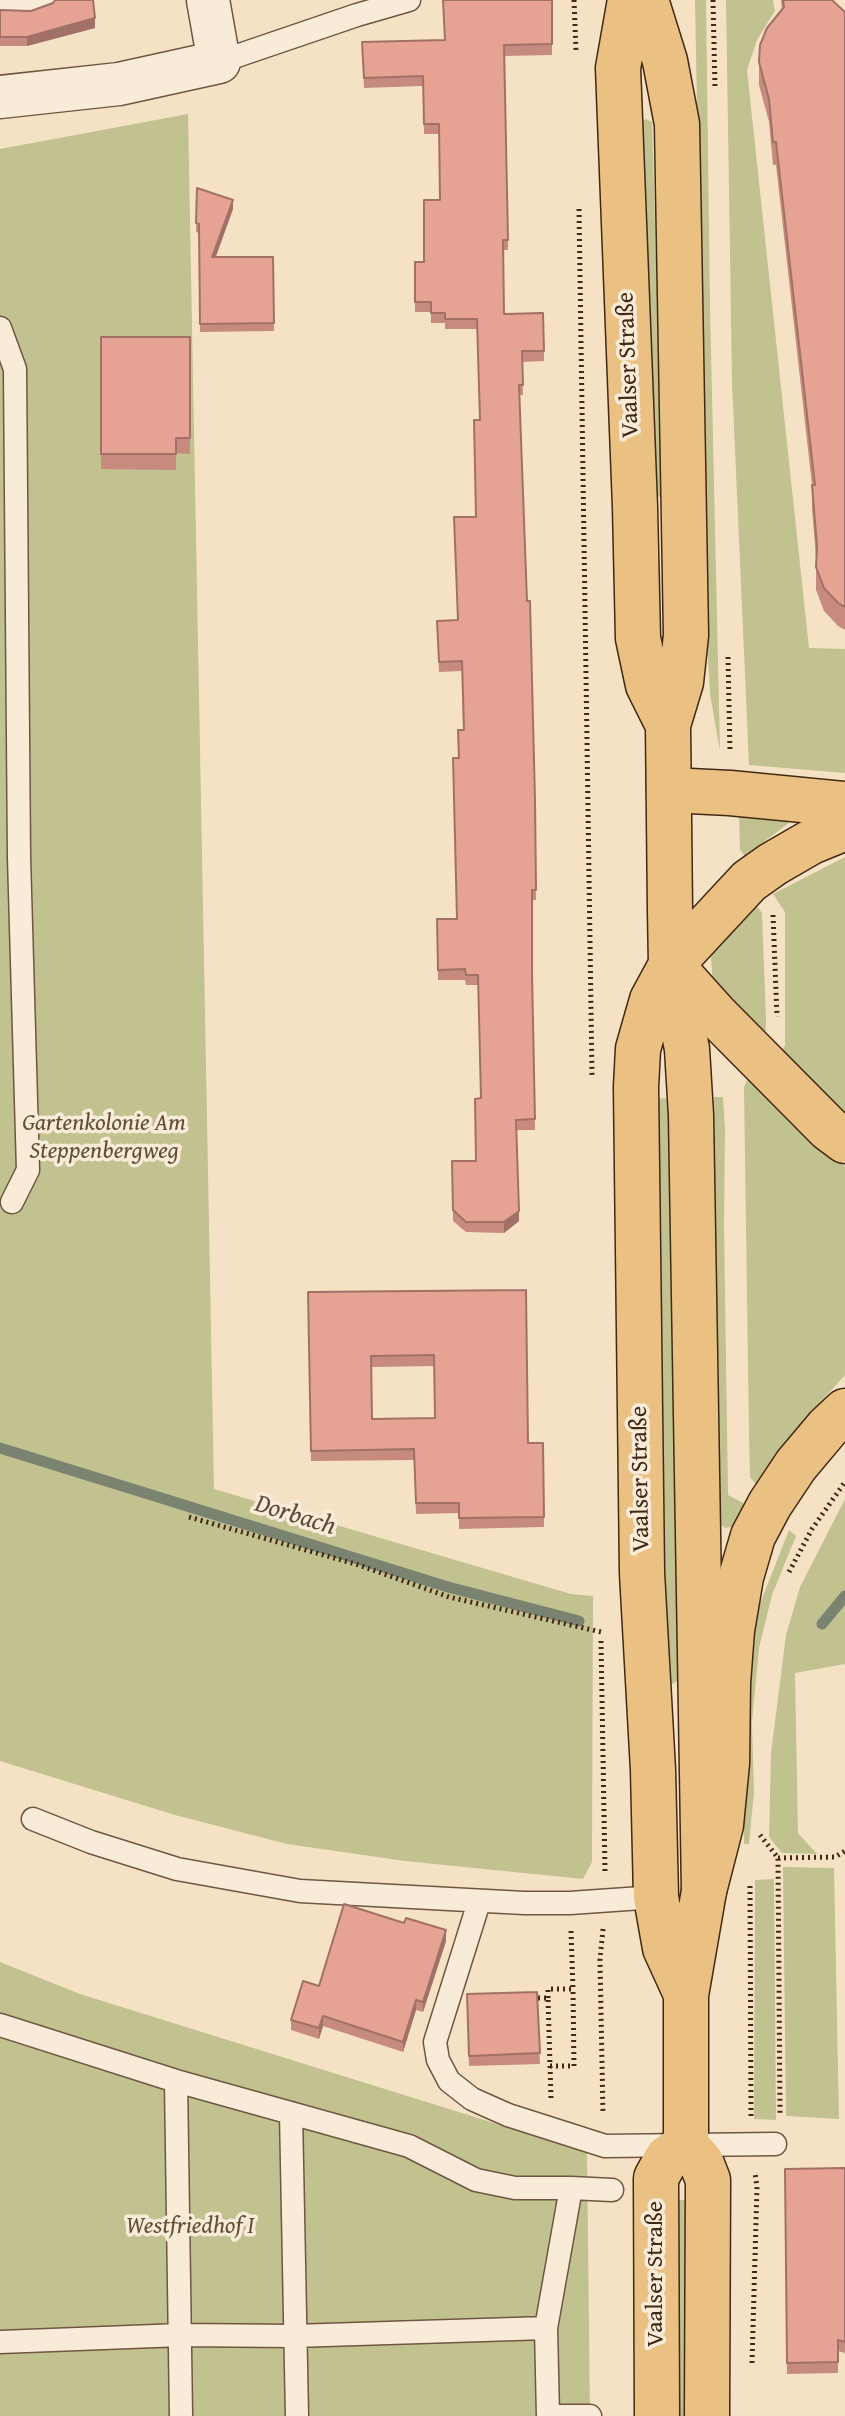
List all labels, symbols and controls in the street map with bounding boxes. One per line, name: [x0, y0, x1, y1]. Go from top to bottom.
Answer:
street label: Vaalser Straße: [612, 291, 646, 439]
park label: Gartenkolonie Am Steppenbergweg: [22, 1110, 186, 1166]
street label: Vaalser Straße: [625, 1406, 657, 1552]
water label: Dorbach: [251, 1489, 339, 1543]
street label: Vaalser Straße: [642, 2201, 670, 2347]
park label: Westfriedhof I: [126, 2213, 254, 2241]

